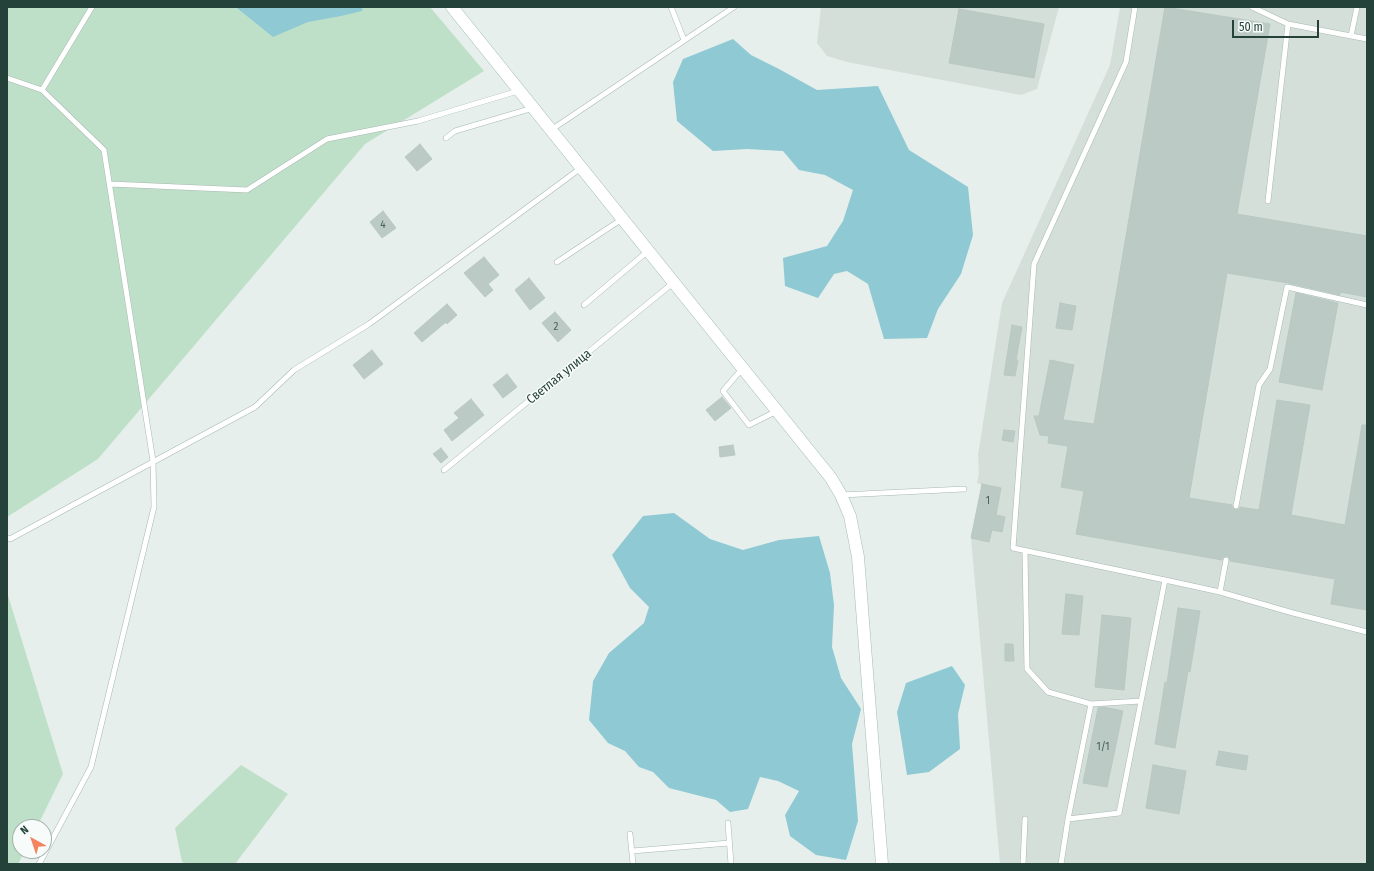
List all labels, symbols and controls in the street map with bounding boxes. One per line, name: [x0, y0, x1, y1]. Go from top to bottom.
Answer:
scale bar: [1234, 12, 1321, 38]
text: 50 m: [1239, 20, 1263, 34]
house number: 4: [380, 218, 386, 232]
house number: 2: [554, 320, 558, 334]
street label: Светлая улица: [523, 346, 595, 408]
house number: 1: [986, 494, 990, 508]
house number: 1/1: [1096, 740, 1110, 754]
north arrow: [12, 819, 52, 859]
text: N: [18, 823, 31, 837]

